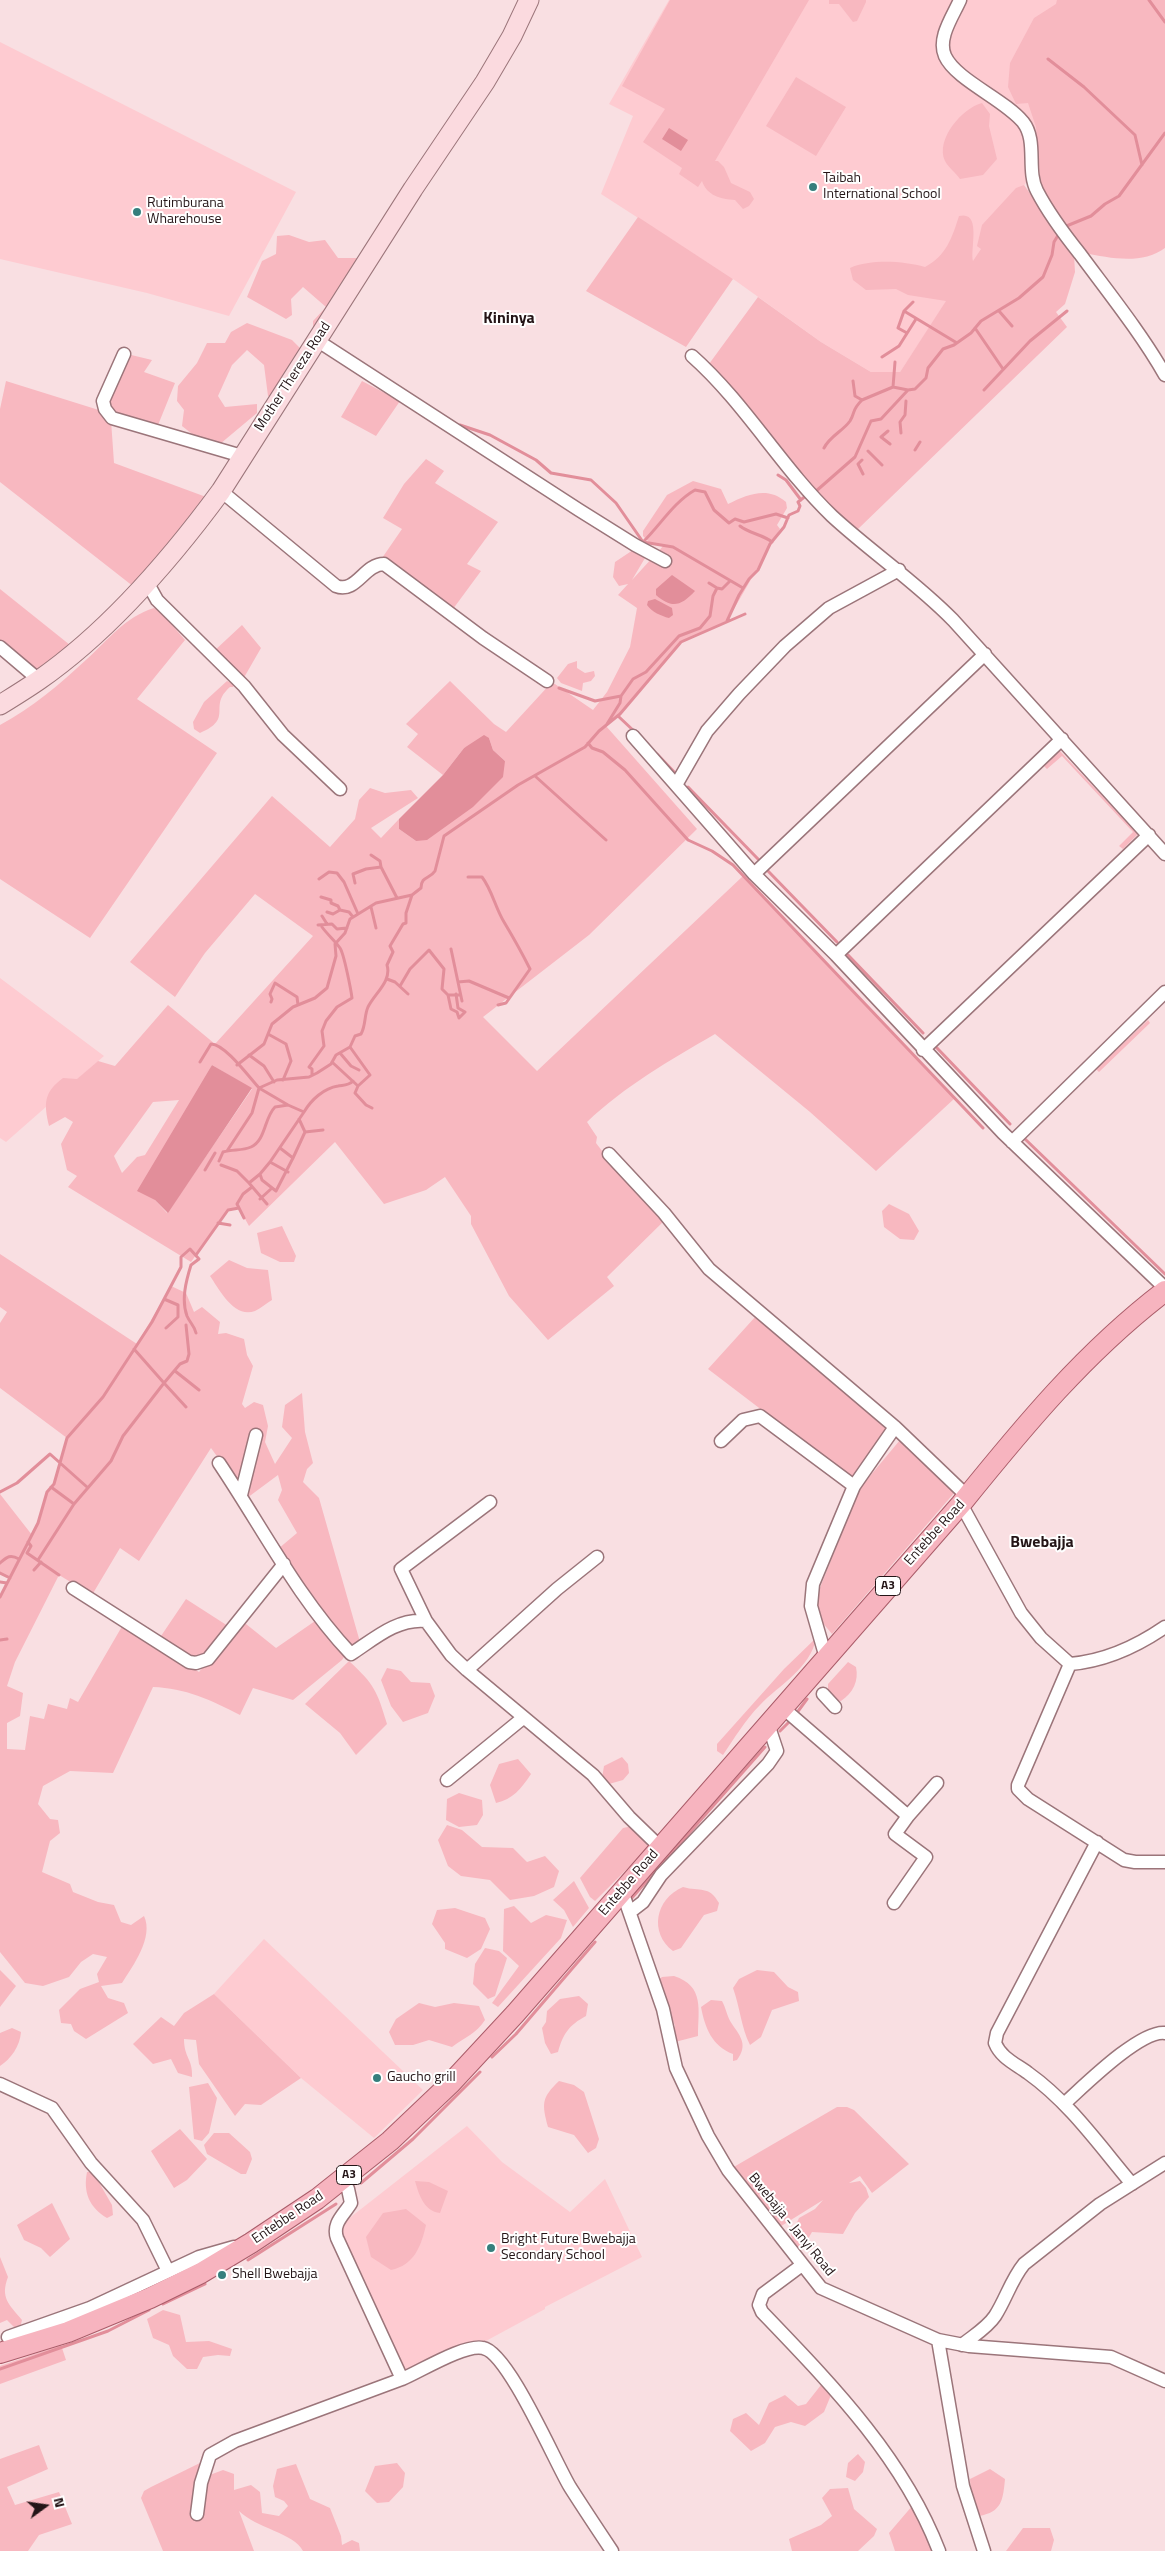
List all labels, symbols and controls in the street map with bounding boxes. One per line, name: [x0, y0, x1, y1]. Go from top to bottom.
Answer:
place label: Taibah International School: [823, 171, 941, 203]
marker: Taibah International School: [807, 181, 819, 193]
place label: Rutimburana Wharehouse: [147, 196, 224, 228]
marker: Rutimburana Wharehouse: [131, 206, 143, 218]
district label: Kininya: [483, 309, 535, 329]
street label: Mother Thereza Road: [251, 319, 335, 435]
street label: Entebbe Road: [901, 1497, 969, 1569]
district label: Bwebajja: [1010, 1533, 1074, 1553]
road number: A3: [876, 1576, 900, 1595]
street label: Entebbe Road: [596, 1846, 662, 1920]
place label: Gaucho grill: [387, 2070, 456, 2086]
marker: Gaucho grill: [371, 2072, 383, 2084]
road number: A3: [336, 2166, 362, 2184]
street label: Bwebajja - Janyi Road: [744, 2170, 838, 2280]
street label: Entebbe Road: [249, 2188, 327, 2248]
place label: Bright Future Bwebajja Secondary School: [501, 2232, 636, 2264]
marker: Bright Future Bwebajja Secondary School: [485, 2242, 497, 2254]
place label: Shell Bwebajja: [232, 2267, 317, 2283]
marker: Shell Bwebajja: [216, 2269, 228, 2281]
north arrow: [20, 2481, 70, 2531]
text: N: [49, 2495, 71, 2509]

